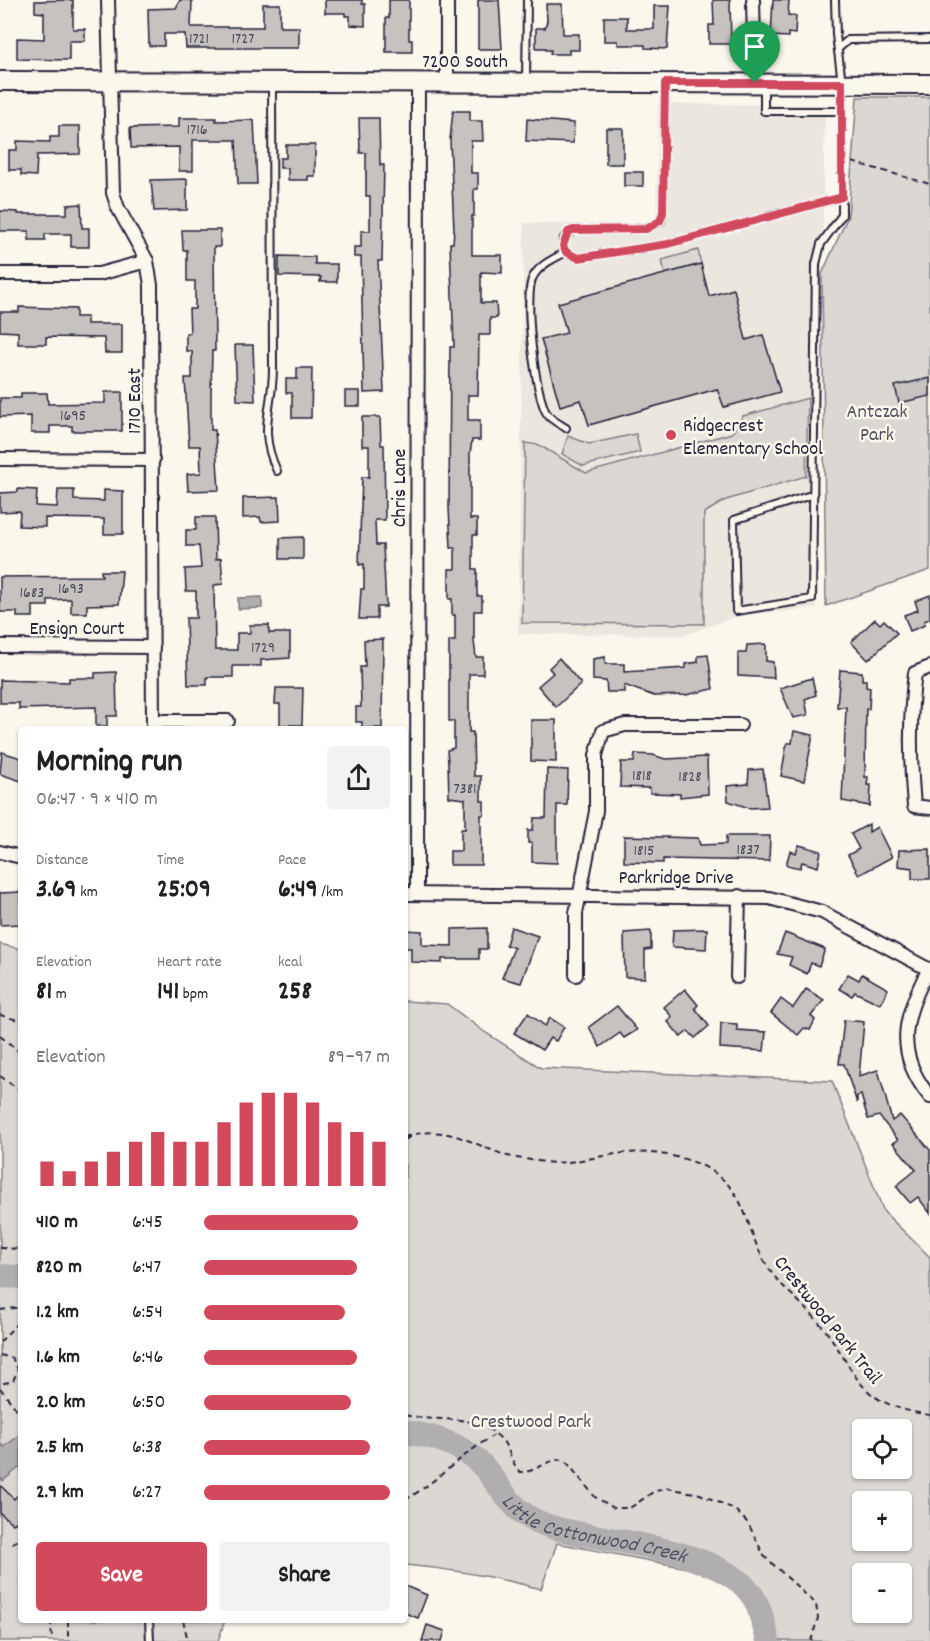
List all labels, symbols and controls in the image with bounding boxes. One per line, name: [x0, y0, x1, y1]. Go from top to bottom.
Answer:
pin: [729, 21, 780, 83]
house number: 1721: [189, 28, 209, 51]
house number: 1727: [232, 28, 254, 51]
icon: arrive: [738, 30, 771, 63]
street label: 7200 South: [422, 49, 508, 77]
house number: 1716: [187, 119, 208, 142]
street label: 1710 East: [122, 368, 150, 434]
park label: Antczak Park: [847, 399, 907, 450]
house number: 1695: [60, 405, 86, 428]
place label: Ridgecrest Elementary School: [683, 413, 823, 464]
marker: Ridgecrest Elementary School: [664, 428, 678, 442]
street label: Chris Lane: [387, 448, 415, 527]
house number: 1693: [58, 578, 84, 601]
house number: 1683: [20, 582, 44, 605]
street label: Ensign Court: [29, 616, 125, 644]
house number: 1729: [251, 637, 275, 660]
text: Morning run: [36, 740, 183, 787]
button: share: [327, 746, 390, 809]
house number: 1818: [632, 765, 652, 788]
house number: 1828: [678, 766, 702, 789]
house number: 7381: [453, 778, 477, 801]
text: 06:47 · 9 × 410 m: [36, 786, 158, 814]
house number: 1837: [736, 839, 760, 862]
house number: 1815: [634, 840, 654, 863]
text: Distance: [36, 849, 88, 872]
text: Time: [157, 849, 184, 872]
text: Pace: [278, 849, 306, 872]
street label: Parkridge Drive: [618, 865, 734, 893]
text: 3.69: [36, 872, 77, 909]
text: 25:09: [157, 872, 211, 909]
text: 6:49: [278, 872, 318, 909]
text: km: [77, 881, 98, 904]
text: /km: [318, 881, 344, 904]
text: Elevation: [36, 951, 92, 974]
text: Heart rate: [157, 951, 222, 974]
text: kcal: [278, 951, 302, 974]
text: 81: [36, 974, 52, 1011]
text: 141: [157, 974, 179, 1011]
text: 258: [278, 974, 312, 1011]
text: m: [52, 983, 67, 1006]
text: bpm: [179, 983, 208, 1006]
text: Elevation: [36, 1044, 106, 1072]
text: 89–97 m: [328, 1044, 390, 1072]
text: 410 m: [36, 1209, 78, 1237]
text: 6:45: [132, 1209, 163, 1237]
street label: Crestwood Park Trail: [766, 1251, 888, 1391]
text: 820 m: [36, 1254, 82, 1282]
text: 6:47: [132, 1254, 161, 1282]
text: 1.2 km: [36, 1299, 79, 1327]
text: 6:54: [132, 1299, 163, 1327]
text: 1.6 km: [36, 1344, 80, 1372]
text: 6:46: [132, 1344, 163, 1372]
text: 2.0 km: [36, 1389, 85, 1417]
text: 6:50: [132, 1389, 165, 1417]
park label: Crestwood Park: [471, 1409, 591, 1437]
map controls: [852, 1419, 912, 1623]
button: locate: [852, 1419, 912, 1479]
text: 2.5 km: [36, 1434, 84, 1462]
text: 6:38: [132, 1434, 162, 1462]
text: 2.9 km: [36, 1479, 84, 1507]
text: 6:27: [132, 1479, 162, 1507]
water label: Little Cottonwood Creek: [493, 1489, 692, 1574]
button: +: [852, 1491, 912, 1551]
button: Save: [36, 1542, 207, 1611]
button: Share: [219, 1542, 390, 1611]
button: −: [852, 1563, 912, 1623]

